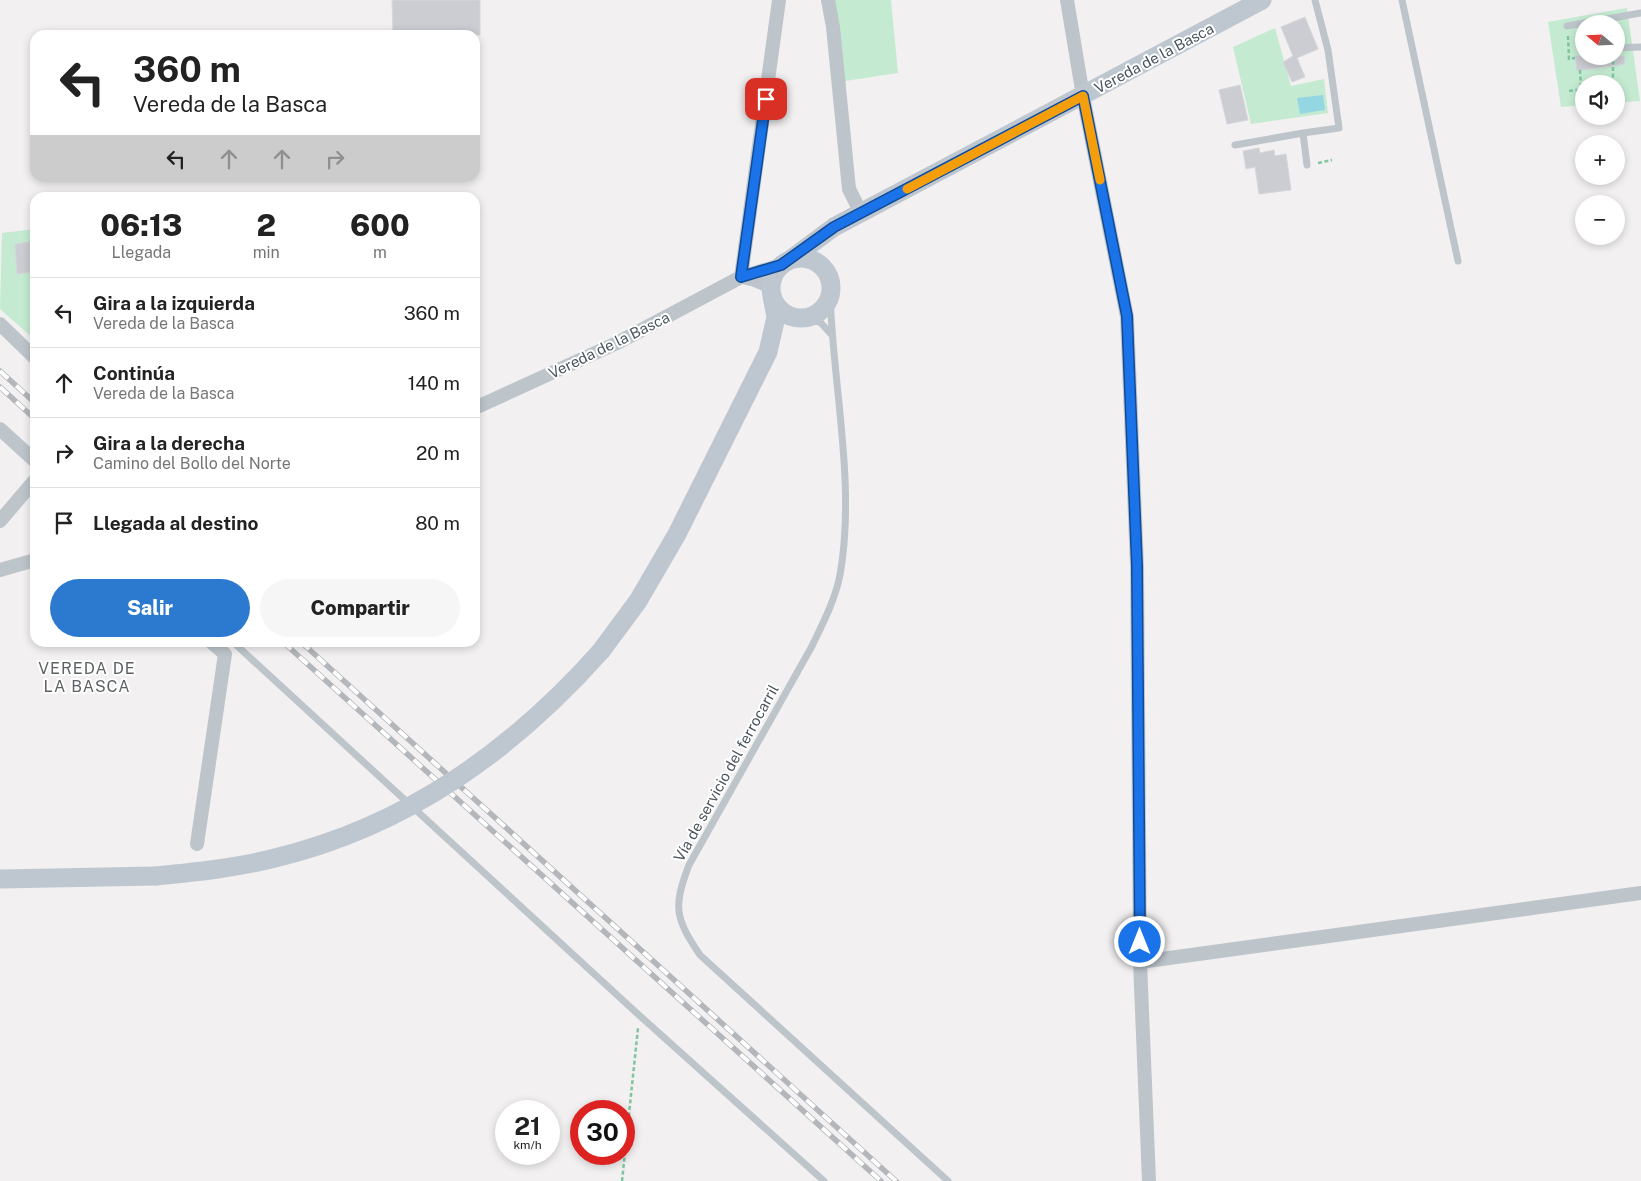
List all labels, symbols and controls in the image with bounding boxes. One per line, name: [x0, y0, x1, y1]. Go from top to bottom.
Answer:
north arrow: [1575, 15, 1625, 65]
map controls: [1575, 15, 1625, 245]
street label: Vereda de la Basca: [1092, 19, 1216, 97]
text: 360 m: [133, 49, 241, 90]
icon: left: [50, 50, 115, 115]
button: sound: [1575, 75, 1625, 125]
pin: [745, 78, 787, 120]
icon: arrive: [752, 85, 780, 113]
text: Vereda de la Basca: [133, 91, 327, 117]
button: +: [1575, 135, 1625, 185]
icon: left: [162, 145, 190, 173]
icon: ahead: [215, 145, 243, 173]
icon: ahead: [268, 145, 296, 173]
icon: right: [321, 145, 349, 173]
button: −: [1575, 195, 1625, 245]
text: 06:13: [100, 207, 183, 243]
text: 2: [256, 207, 276, 243]
text: 600: [350, 207, 410, 243]
text: Llegada: [112, 243, 171, 262]
text: min: [253, 243, 280, 262]
text: m: [373, 243, 387, 262]
text: Gira a la izquierda: [93, 292, 255, 314]
icon: left: [50, 299, 78, 327]
text: 360 m: [404, 302, 460, 324]
street label: Vereda de la Basca: [546, 308, 672, 382]
text: Vereda de la Basca: [93, 314, 234, 333]
text: Continúa: [93, 362, 175, 384]
icon: ahead: [50, 369, 78, 397]
text: 140 m: [408, 372, 460, 394]
text: Vereda de la Basca: [93, 384, 234, 403]
text: Gira a la derecha: [93, 432, 245, 454]
icon: right: [50, 439, 78, 467]
text: 20 m: [416, 442, 460, 464]
text: Camino del Bollo del Norte: [93, 454, 291, 473]
icon: arrive: [50, 509, 78, 537]
text: Llegada al destino: [93, 512, 258, 534]
text: 80 m: [415, 512, 460, 534]
button: Salir: [50, 579, 250, 637]
button: Compartir: [260, 579, 460, 637]
district label: VEREDA DE LA BASCA: [38, 659, 136, 696]
street label: Vía de servicio del ferrocarril: [670, 681, 782, 865]
position arrow: [1113, 915, 1165, 967]
speed limit sign: 30: [570, 1100, 635, 1165]
text: 21: [514, 1111, 541, 1141]
text: km/h: [513, 1138, 542, 1152]

